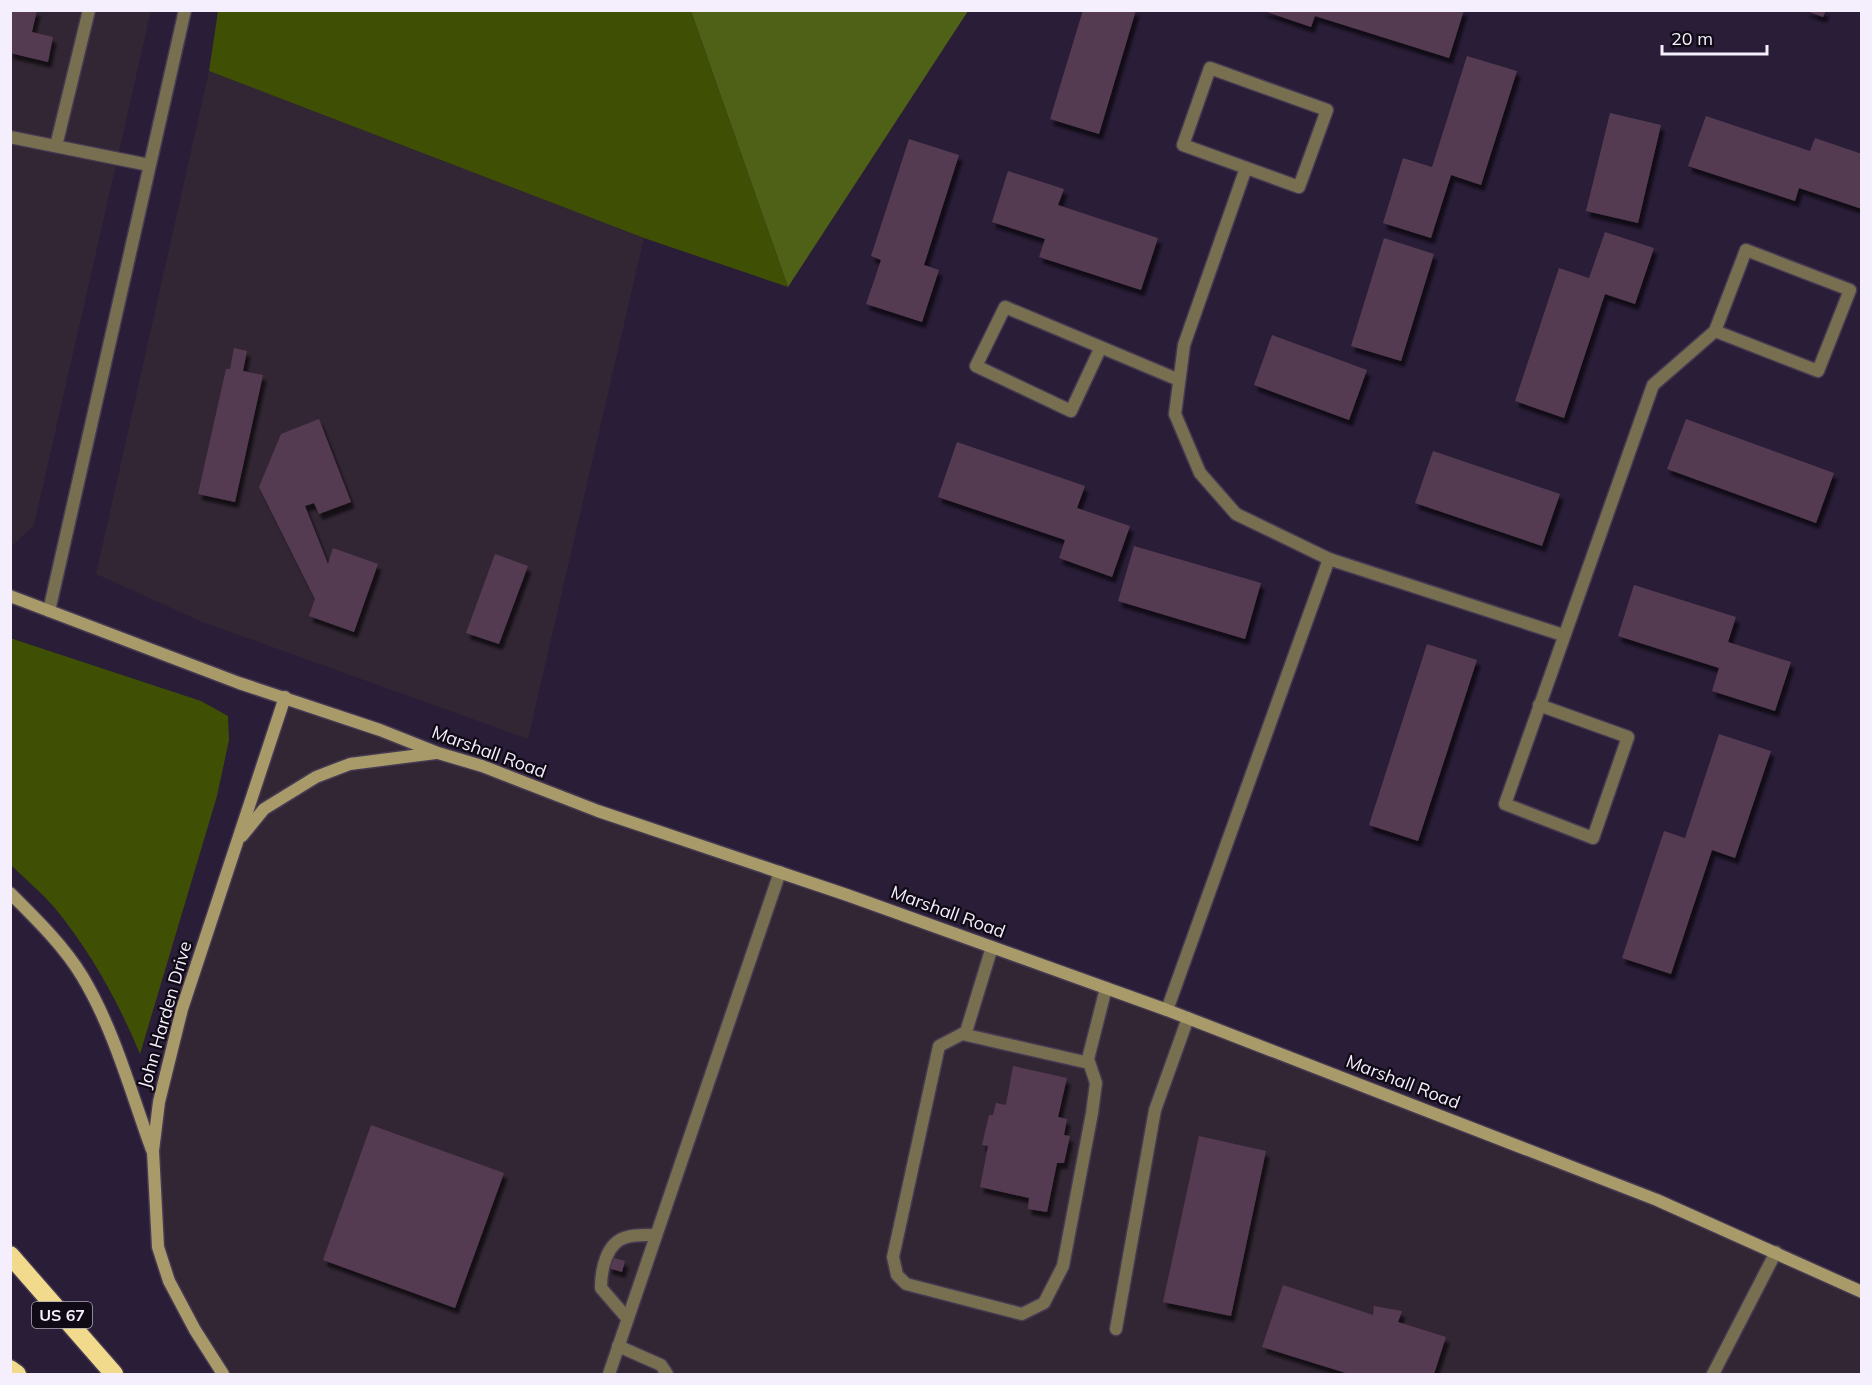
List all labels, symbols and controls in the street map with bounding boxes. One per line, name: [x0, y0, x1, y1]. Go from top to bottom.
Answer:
scale bar: [1662, 18, 1767, 56]
text: 20 m: [1671, 27, 1713, 50]
street label: Marshall Road: [429, 720, 550, 783]
street label: Marshall Road: [888, 880, 1009, 943]
street label: John Harden Drive: [132, 938, 197, 1091]
street label: Marshall Road: [1343, 1049, 1463, 1114]
road number: US 67: [32, 1302, 92, 1328]

